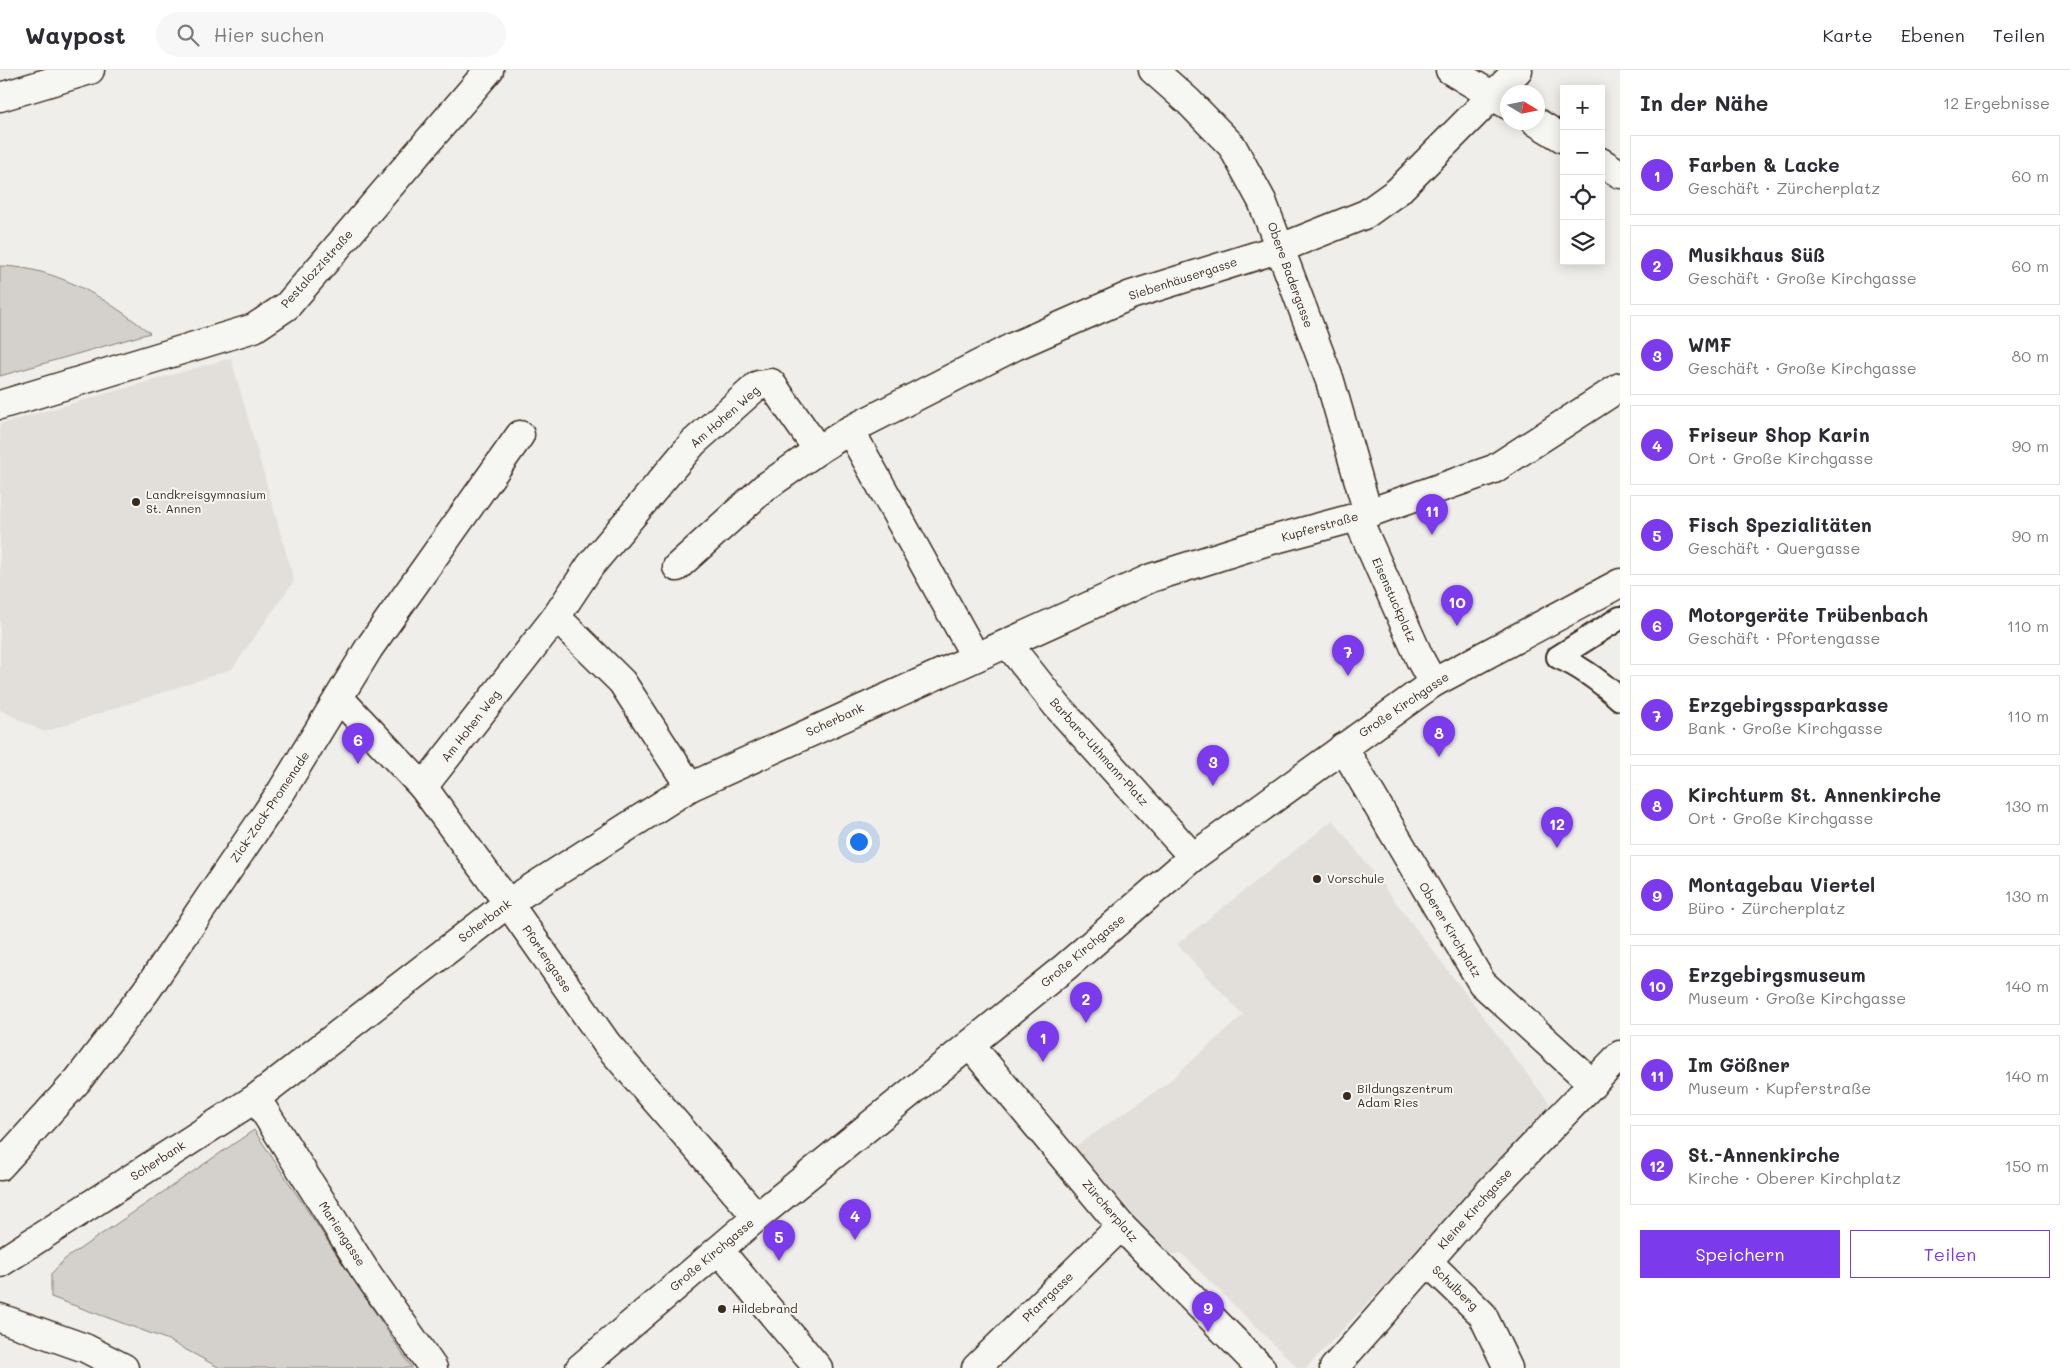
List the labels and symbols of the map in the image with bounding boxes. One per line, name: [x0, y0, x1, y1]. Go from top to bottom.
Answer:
north arrow: [1500, 85, 1545, 130]
street label: Obere Badergasse: [1264, 220, 1318, 330]
street label: Pestalozzistraße: [277, 226, 356, 311]
street label: Siebenhäusergasse: [1126, 253, 1239, 303]
street label: Am Hohen Weg: [686, 382, 762, 451]
place label: Landkreisgymnasium St. Annen: [146, 486, 266, 516]
pin: 11: [1416, 494, 1448, 535]
marker: Landkreisgymnasium St. Annen: [130, 496, 142, 508]
street label: Kupferstraße: [1280, 507, 1360, 545]
street label: Eisenstuckplatz: [1369, 555, 1421, 645]
pin: 10: [1441, 585, 1473, 626]
pin: 7: [1332, 635, 1364, 676]
street label: Große Kirchgasse: [1355, 668, 1452, 740]
street label: Am Hohen Weg: [437, 686, 503, 765]
street label: Barbara-Uthmann-Platz: [1047, 694, 1153, 809]
street label: Scherbank: [803, 699, 866, 739]
pin: 8: [1423, 716, 1455, 757]
pin: 6: [342, 723, 374, 764]
pin: 3: [1197, 745, 1229, 786]
street label: Zick-Zack-Promenade: [226, 748, 312, 865]
pin: 12: [1541, 807, 1573, 848]
your location: [846, 829, 872, 855]
place label: Vorschule: [1327, 870, 1385, 886]
marker: Vorschule: [1311, 873, 1323, 885]
street label: Oberer Kirchplatz: [1416, 879, 1486, 980]
street label: Scherbank: [455, 895, 514, 945]
street label: Große Kirchgasse: [1037, 910, 1128, 990]
street label: Pfortengasse: [519, 922, 576, 995]
pin: 2: [1070, 982, 1102, 1023]
pin: 1: [1027, 1021, 1059, 1062]
place label: Bildungszentrum Adam Ries: [1357, 1080, 1453, 1110]
marker: Bildungszentrum Adam Ries: [1341, 1090, 1353, 1102]
street label: Scherbank: [127, 1137, 188, 1184]
street label: Kleine Kirchgasse: [1434, 1164, 1515, 1252]
street label: Zürcherplatz: [1079, 1176, 1143, 1245]
street label: Mariengasse: [316, 1198, 370, 1269]
pin: 4: [839, 1199, 871, 1240]
street label: Große Kirchgasse: [666, 1214, 757, 1294]
pin: 5: [763, 1220, 795, 1261]
street label: Schulberg: [1429, 1261, 1482, 1313]
street label: Pfarrgasse: [1018, 1268, 1076, 1325]
pin: 9: [1192, 1291, 1224, 1332]
place label: Hildebrand: [732, 1300, 798, 1316]
marker: Hildebrand: [716, 1303, 728, 1315]

